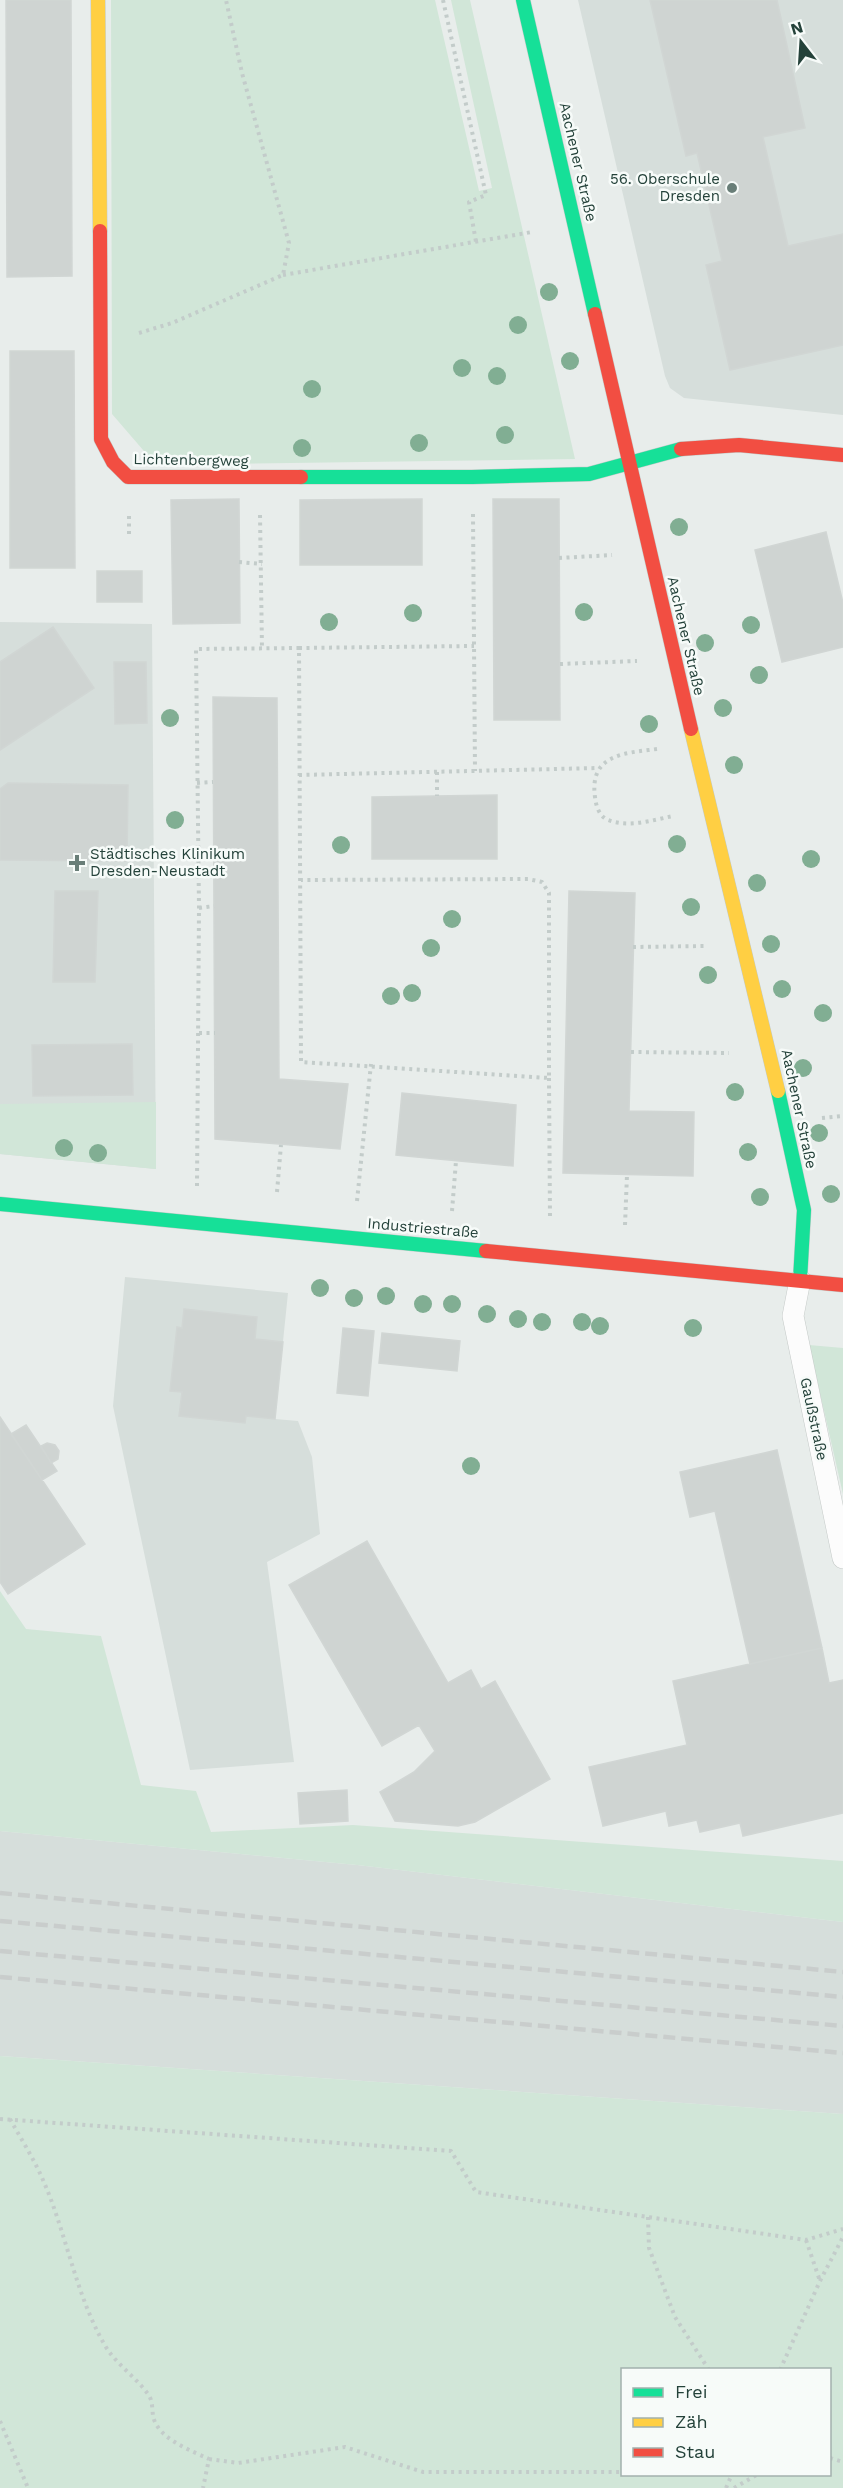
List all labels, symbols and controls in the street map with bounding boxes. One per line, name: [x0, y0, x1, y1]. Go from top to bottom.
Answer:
north arrow: [771, 12, 831, 72]
text: N: [788, 17, 805, 39]
street label: Aachener Straße: [556, 101, 600, 223]
place label: 56. Oberschule Dresden: [610, 170, 720, 205]
marker: 56. Oberschule Dresden: [725, 181, 739, 195]
street label: Lichtenbergweg: [133, 450, 249, 470]
street label: Aachener Straße: [664, 575, 708, 697]
place label: Städtisches Klinikum Dresden-Neustadt: [90, 845, 245, 880]
marker: Städtisches Klinikum Dresden-Neustadt: [68, 854, 86, 872]
street label: Aachener Straße: [778, 1048, 820, 1170]
street label: Industriestraße: [367, 1214, 479, 1242]
street label: Gaußstraße: [796, 1376, 832, 1462]
legend: [621, 2368, 831, 2476]
text: Frei: [675, 2381, 707, 2402]
text: Zäh: [675, 2411, 708, 2432]
text: Stau: [675, 2441, 715, 2462]

